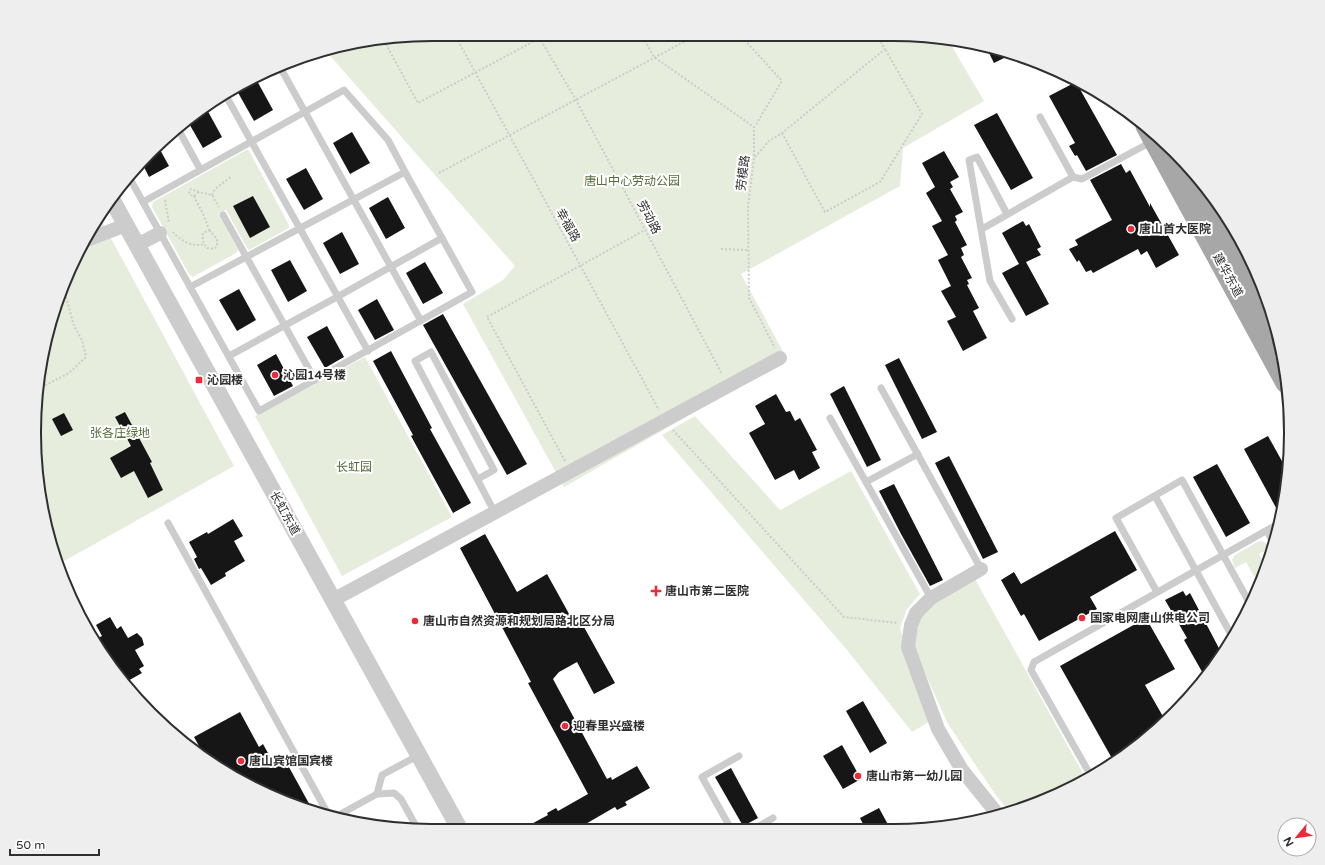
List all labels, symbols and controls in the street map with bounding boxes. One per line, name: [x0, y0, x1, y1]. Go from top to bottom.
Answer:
street label: 劳模路: [734, 154, 752, 192]
park label: 唐山中心劳动公园: [584, 174, 680, 188]
street label: 劳动路: [634, 198, 664, 236]
street label: 幸福路: [553, 206, 583, 244]
place label: 唐山首大医院: [1139, 222, 1211, 236]
marker: 唐山首大医院: [1126, 224, 1136, 234]
street label: 建华东道: [1210, 251, 1246, 299]
place label: 沁园14号楼: [283, 368, 346, 382]
marker: 沁园14号楼: [270, 370, 280, 380]
place label: 沁园楼: [207, 373, 243, 387]
marker: 沁园楼: [194, 375, 204, 385]
park label: 张各庄绿地: [90, 426, 150, 440]
park label: 长虹园: [336, 460, 372, 474]
street label: 长虹东道: [267, 489, 303, 537]
place label: 唐山市第二医院: [665, 584, 749, 598]
marker: 唐山市第二医院: [650, 585, 662, 597]
place label: 国家电网唐山供电公司: [1090, 611, 1210, 625]
marker: 国家电网唐山供电公司: [1077, 613, 1087, 623]
place label: 唐山市自然资源和规划局路北区分局: [423, 614, 615, 628]
marker: 唐山市自然资源和规划局路北区分局: [410, 616, 420, 626]
place label: 迎春里兴盛楼: [573, 719, 645, 733]
marker: 迎春里兴盛楼: [560, 721, 570, 731]
place label: 唐山宾馆国宾楼: [249, 754, 333, 768]
marker: 唐山宾馆国宾楼: [236, 756, 246, 766]
place label: 唐山市第一幼儿园: [866, 769, 962, 783]
marker: 唐山市第一幼儿园: [853, 771, 863, 781]
north arrow: [1277, 817, 1317, 857]
scale bar: [10, 831, 99, 857]
text: N: [1281, 835, 1297, 849]
text: 50 m: [16, 838, 45, 852]

